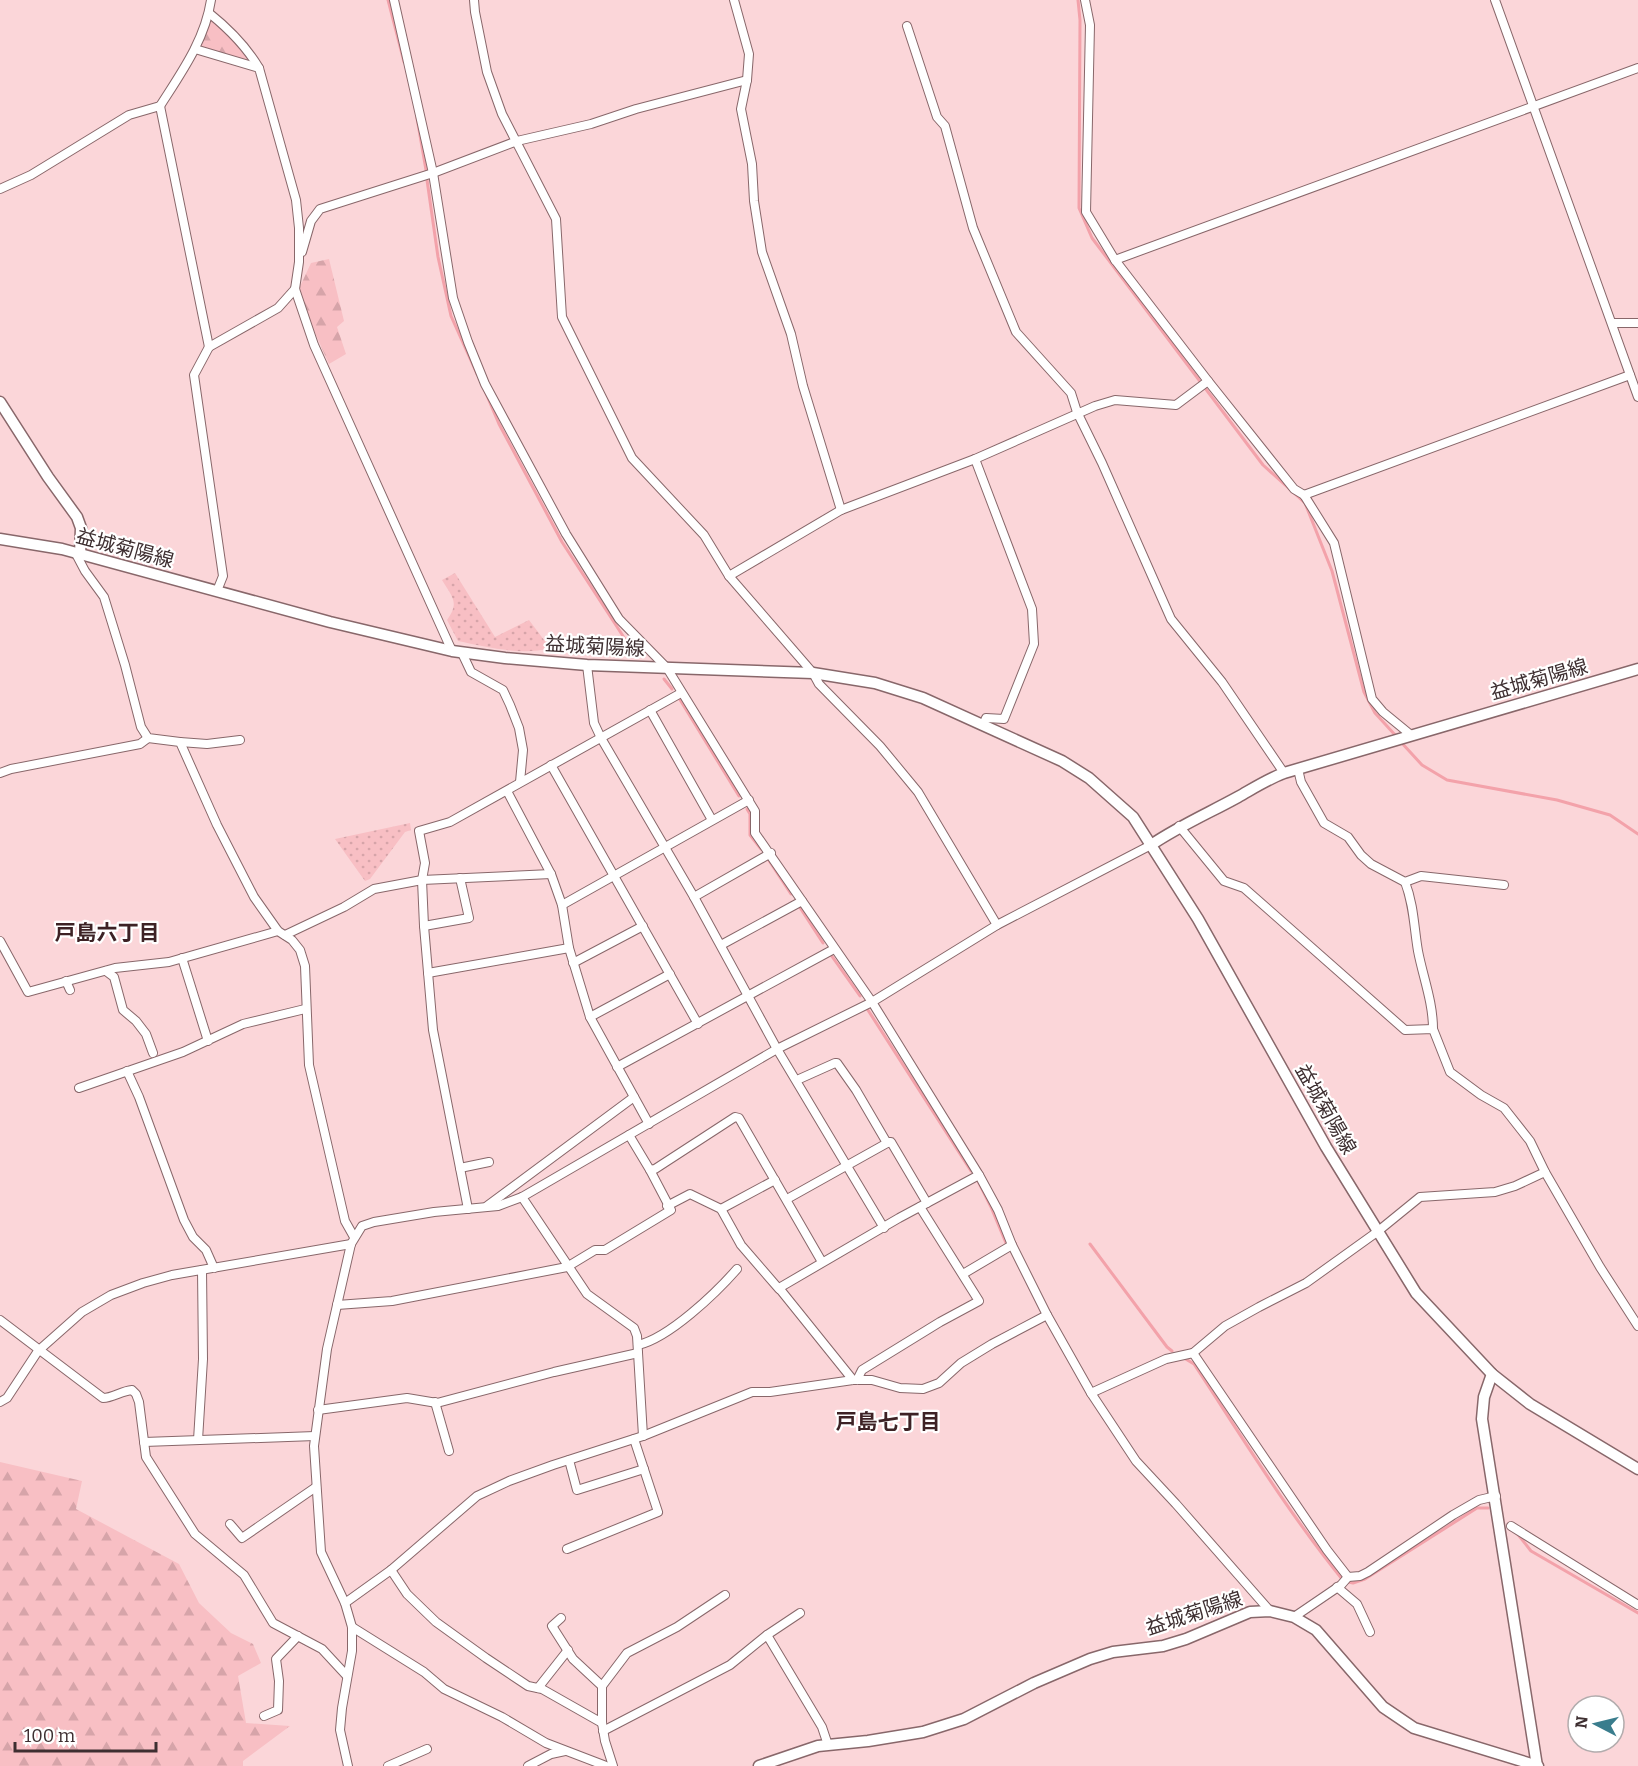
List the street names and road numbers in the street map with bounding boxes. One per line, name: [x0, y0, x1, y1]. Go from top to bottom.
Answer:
street label: 益城菊陽線: [74, 523, 176, 573]
street label: 益城菊陽線: [544, 631, 646, 661]
street label: 益城菊陽線: [1488, 654, 1590, 704]
street label: 益城菊陽線: [1291, 1060, 1361, 1158]
street label: 益城菊陽線: [1143, 1586, 1245, 1640]

